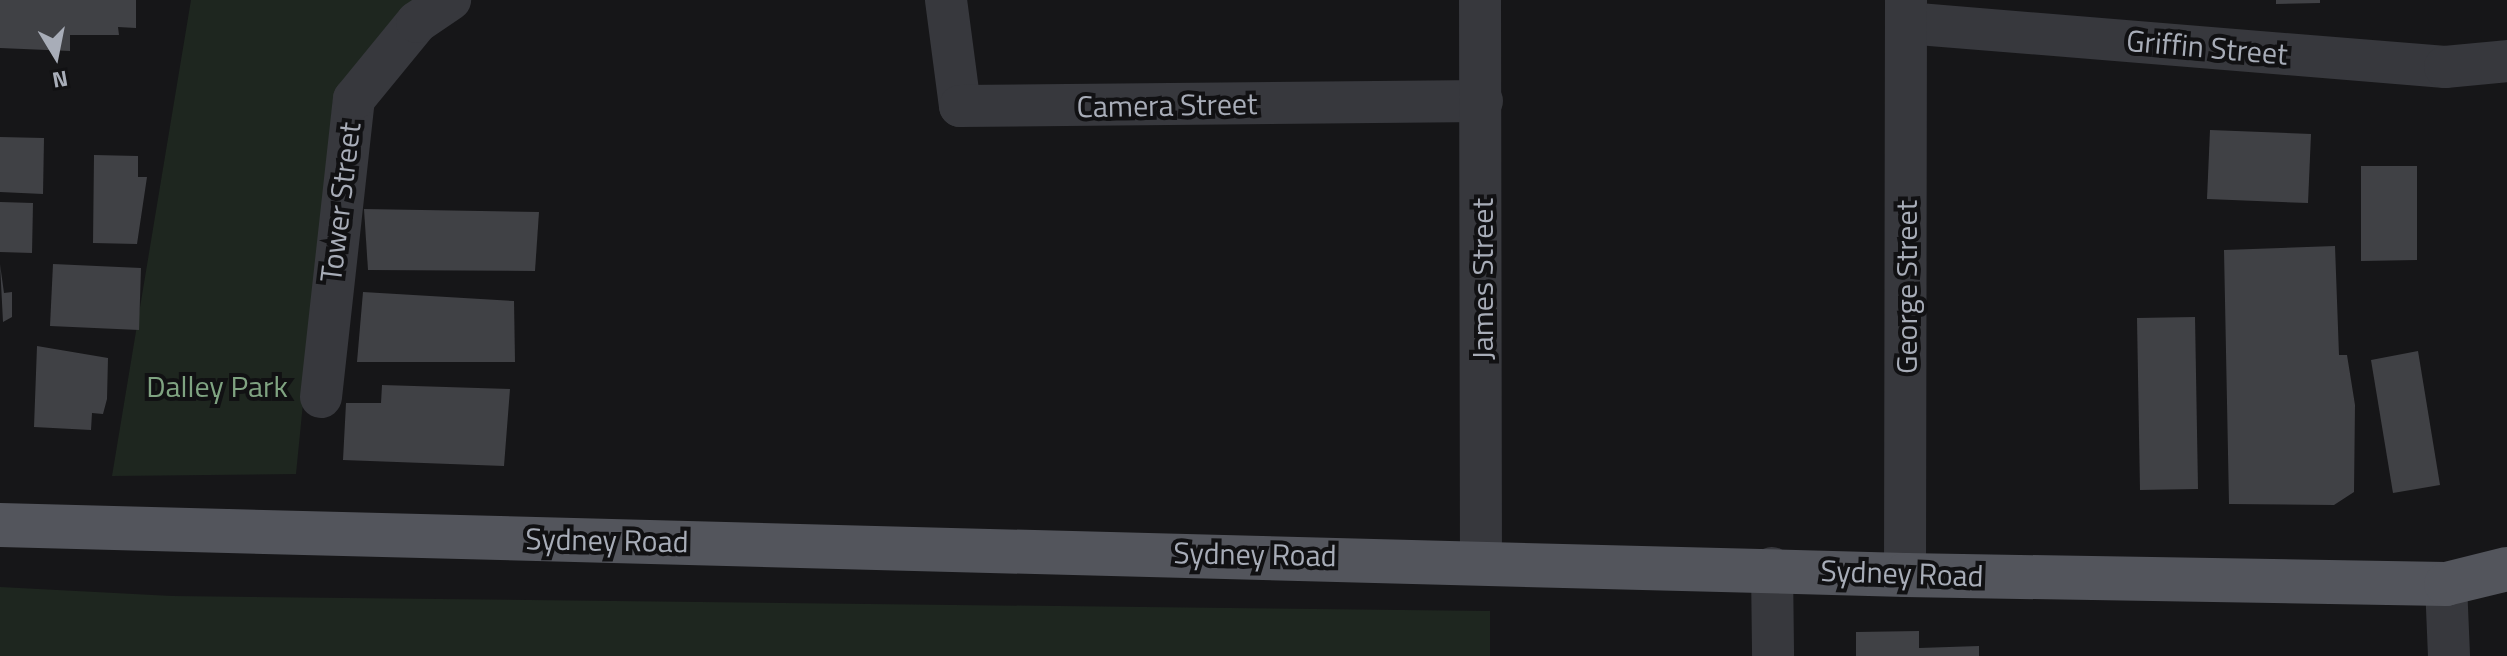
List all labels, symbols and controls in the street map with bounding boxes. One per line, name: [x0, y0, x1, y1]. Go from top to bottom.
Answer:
north arrow: [16, 16, 96, 96]
street label: Griffin Street: [2125, 22, 2289, 72]
text: N: [50, 62, 71, 98]
street label: Camera Street: [1076, 85, 1258, 125]
street label: Tower Street: [312, 120, 368, 284]
street label: James Street: [1464, 198, 1500, 360]
street label: George Street: [1888, 200, 1924, 374]
park label: Dalley Park: [146, 368, 288, 404]
street label: Sydney Road: [525, 521, 689, 559]
street label: Sydney Road: [1173, 535, 1337, 573]
street label: Sydney Road: [1820, 552, 1984, 594]

